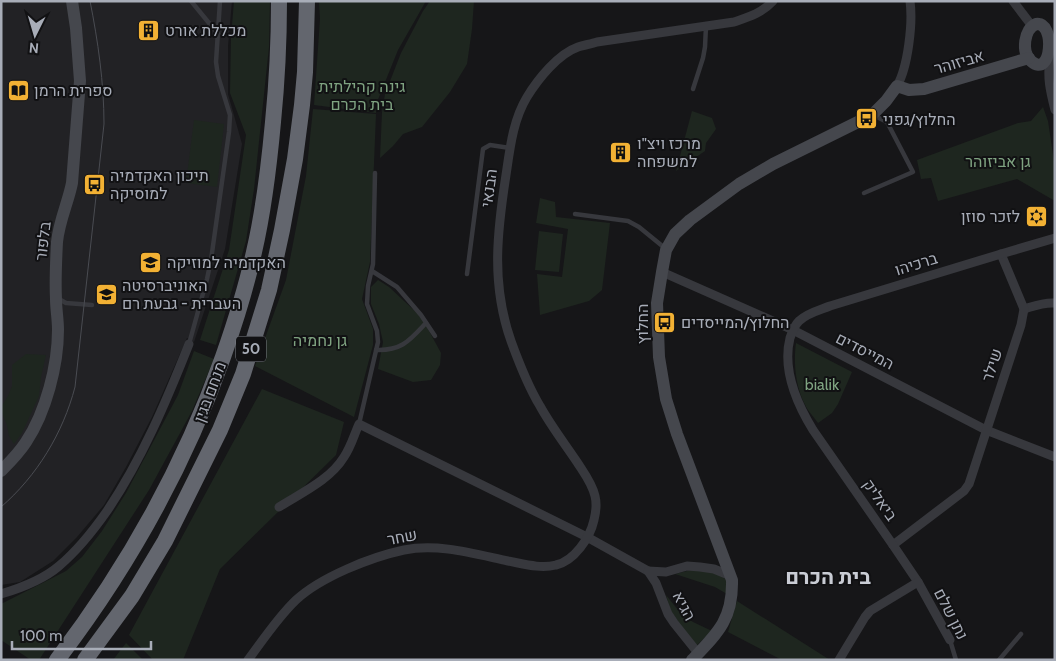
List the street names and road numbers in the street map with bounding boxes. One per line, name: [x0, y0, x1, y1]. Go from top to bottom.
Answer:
street label: אביזוהר: [932, 46, 986, 78]
street label: הבנאי: [477, 167, 501, 209]
street label: בלפור: [31, 220, 55, 262]
street label: ברכיהו: [892, 248, 940, 279]
street label: החלוץ: [633, 304, 652, 344]
street label: המייסדים: [833, 328, 897, 374]
road number: 50: [236, 336, 266, 362]
street label: שילר: [978, 346, 1006, 384]
street label: מנחם בגין: [190, 359, 230, 425]
street label: ביאליק: [859, 475, 901, 525]
street label: שחר: [385, 525, 419, 549]
street label: נתן שלם: [930, 585, 972, 643]
street label: הגיא: [668, 588, 700, 624]

